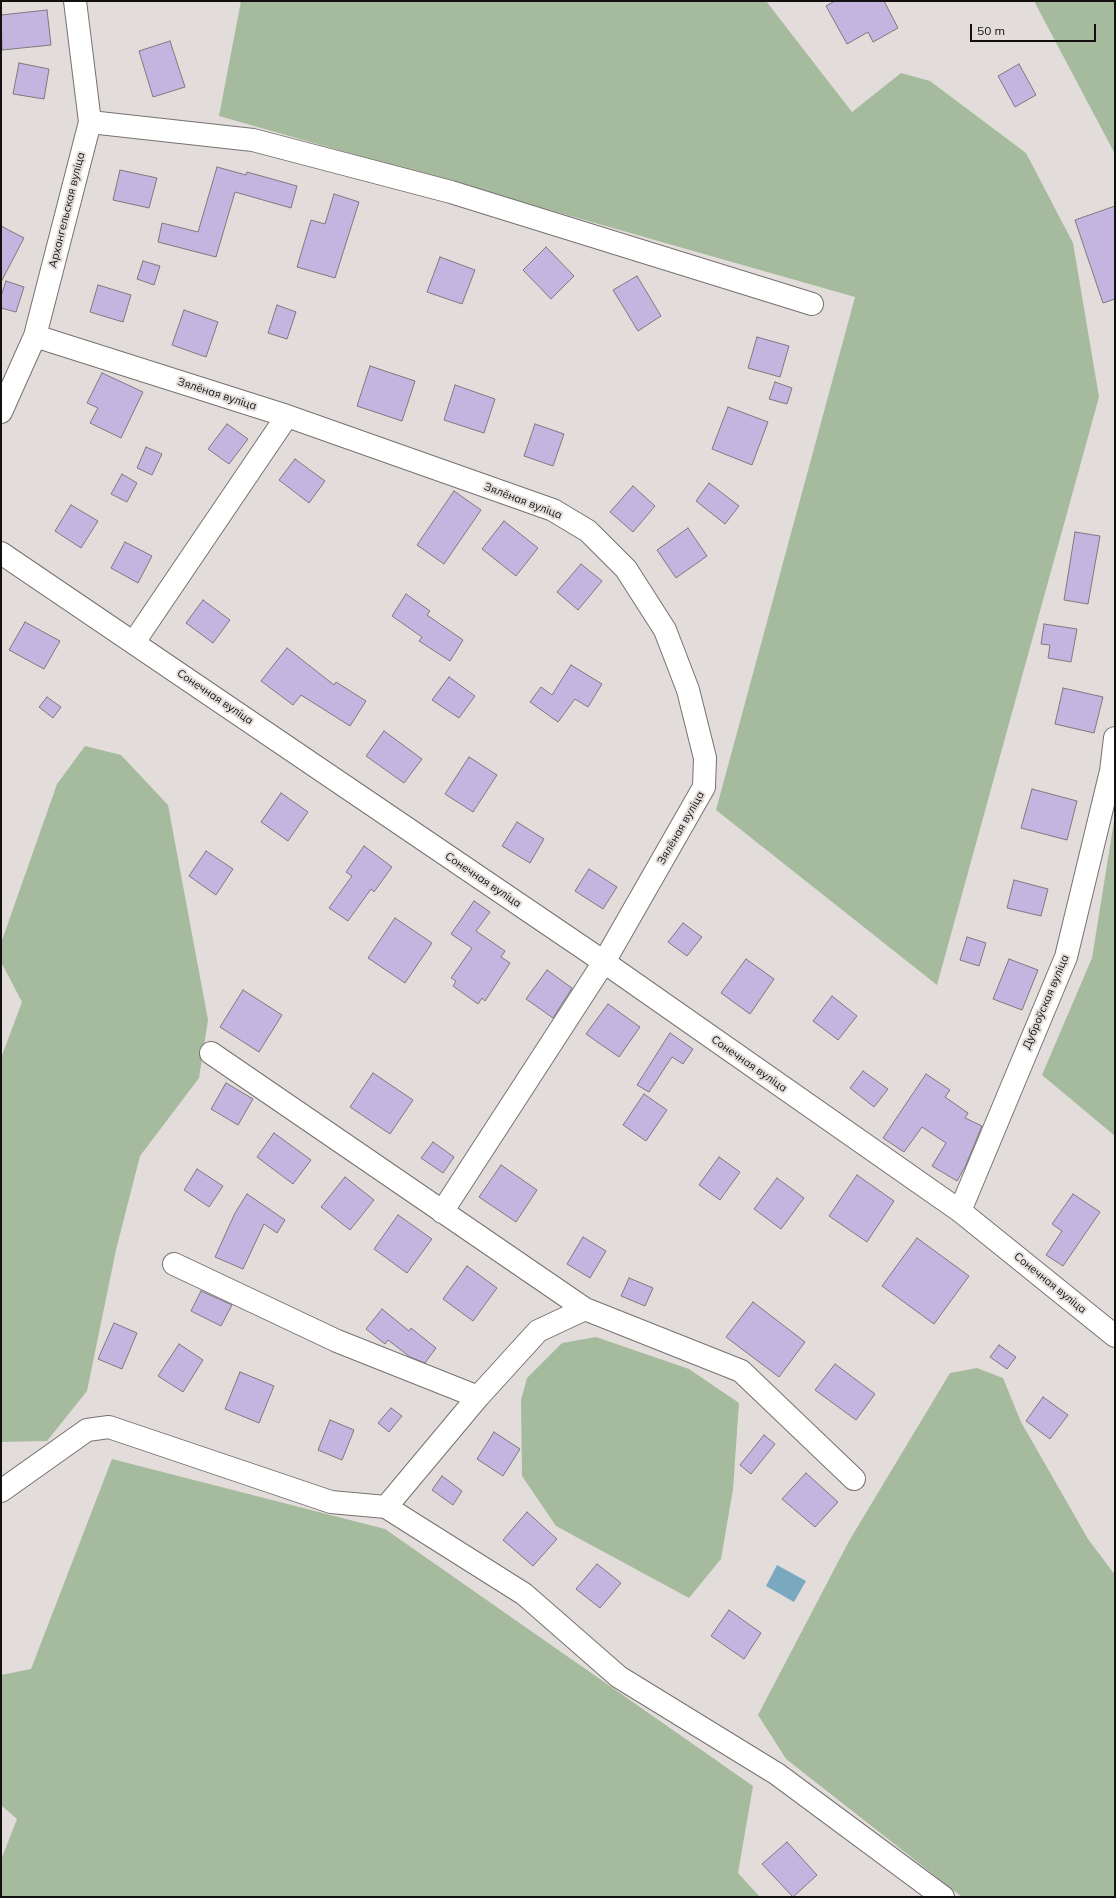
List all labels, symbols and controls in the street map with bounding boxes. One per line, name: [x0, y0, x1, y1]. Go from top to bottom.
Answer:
scale bar: [972, 16, 1098, 42]
text: 50 m: [977, 23, 1005, 38]
street label: Архангельская вуліца: [46, 151, 88, 269]
street label: Зялёная вуліца: [176, 375, 258, 413]
street label: Зялёная вуліца: [482, 480, 564, 522]
street label: Сонечная вуліца: [174, 667, 256, 727]
street label: Зялёная вуліца: [655, 789, 707, 867]
street label: Сонечная вуліца: [442, 850, 524, 910]
street label: Дуброўская вуліца: [1020, 953, 1072, 1051]
street label: Сонечная вуліца: [709, 1033, 789, 1095]
street label: Сонечная вуліца: [1011, 1250, 1089, 1316]

